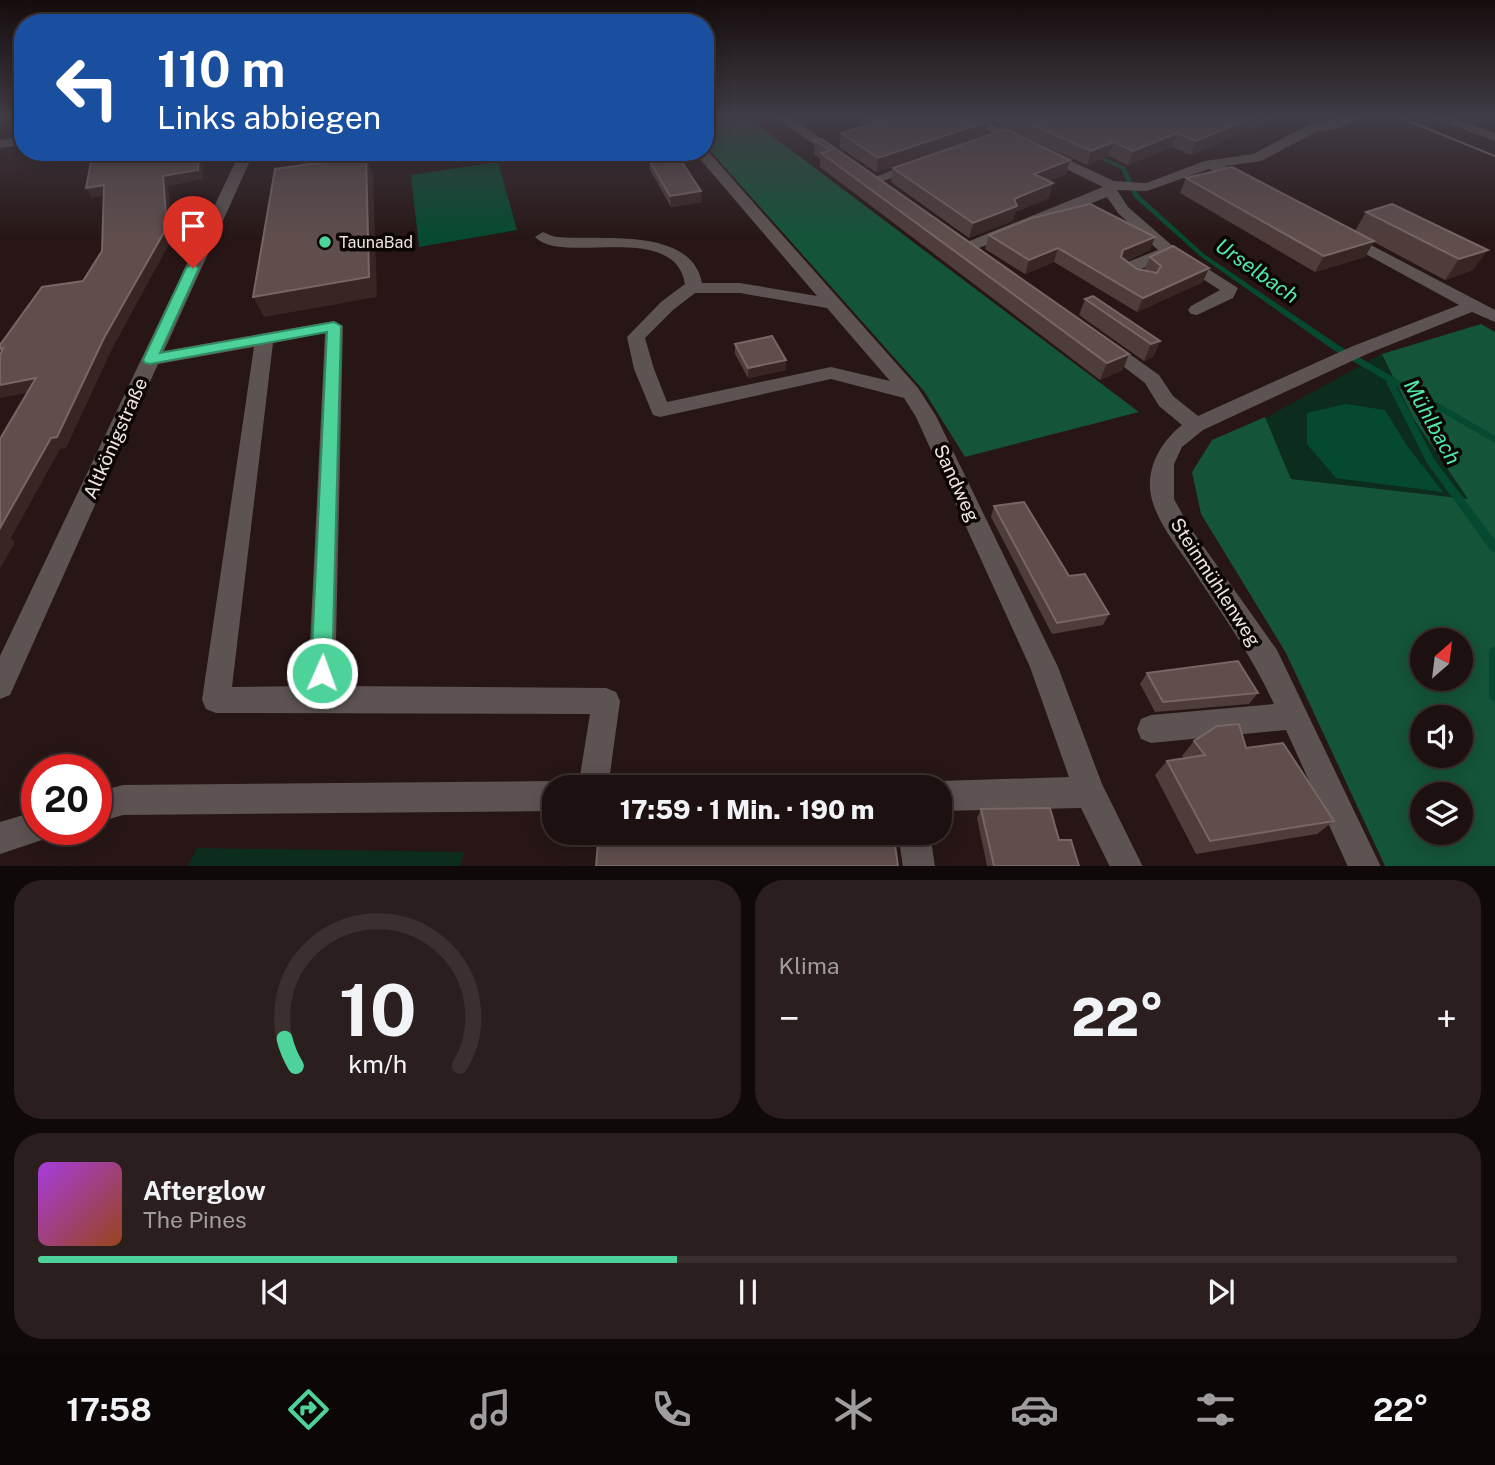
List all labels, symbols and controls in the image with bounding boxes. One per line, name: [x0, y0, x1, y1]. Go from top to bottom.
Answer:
text: 110 m: [157, 40, 285, 98]
icon: left: [42, 42, 133, 133]
text: Links abbiegen: [157, 99, 381, 136]
pin: [163, 196, 223, 268]
icon: arrive: [174, 207, 212, 245]
place label: TaunaBad: [339, 233, 413, 252]
water label: Urselbach: [1211, 233, 1304, 308]
marker: TaunaBad: [317, 234, 333, 250]
street label: Altkönigstraße: [78, 374, 152, 502]
water label: Mühlbach: [1399, 375, 1466, 469]
street label: Sandweg: [930, 441, 985, 525]
street label: Steinmühlenweg: [1166, 514, 1266, 650]
north arrow: [1410, 628, 1474, 691]
map controls: [1410, 628, 1473, 845]
position arrow: [285, 636, 359, 710]
button: sound: [1410, 705, 1473, 768]
speed limit sign: 20: [21, 754, 112, 845]
button: layers: [1410, 782, 1473, 845]
text: 17:59 · 1 Min. · 190 m: [620, 794, 874, 825]
text: Klima: [779, 952, 839, 979]
text: 10: [338, 967, 416, 1052]
text: 22°: [1071, 987, 1164, 1048]
text: −: [779, 996, 800, 1041]
text: +: [1436, 996, 1457, 1041]
text: km/h: [348, 1048, 407, 1078]
text: Afterglow: [143, 1175, 266, 1206]
text: The Pines: [143, 1206, 247, 1233]
icon: previous: [256, 1273, 294, 1311]
icon: pause: [729, 1273, 767, 1311]
icon: next: [1202, 1273, 1240, 1311]
icon: directions: [284, 1385, 333, 1434]
icon: music: [466, 1385, 515, 1434]
icon: phone: [647, 1385, 696, 1434]
icon: climate: [829, 1385, 878, 1434]
icon: car: [1010, 1385, 1059, 1434]
icon: filters: [1191, 1385, 1240, 1434]
text: 17:58: [66, 1391, 152, 1428]
text: 22°: [1373, 1391, 1429, 1428]

